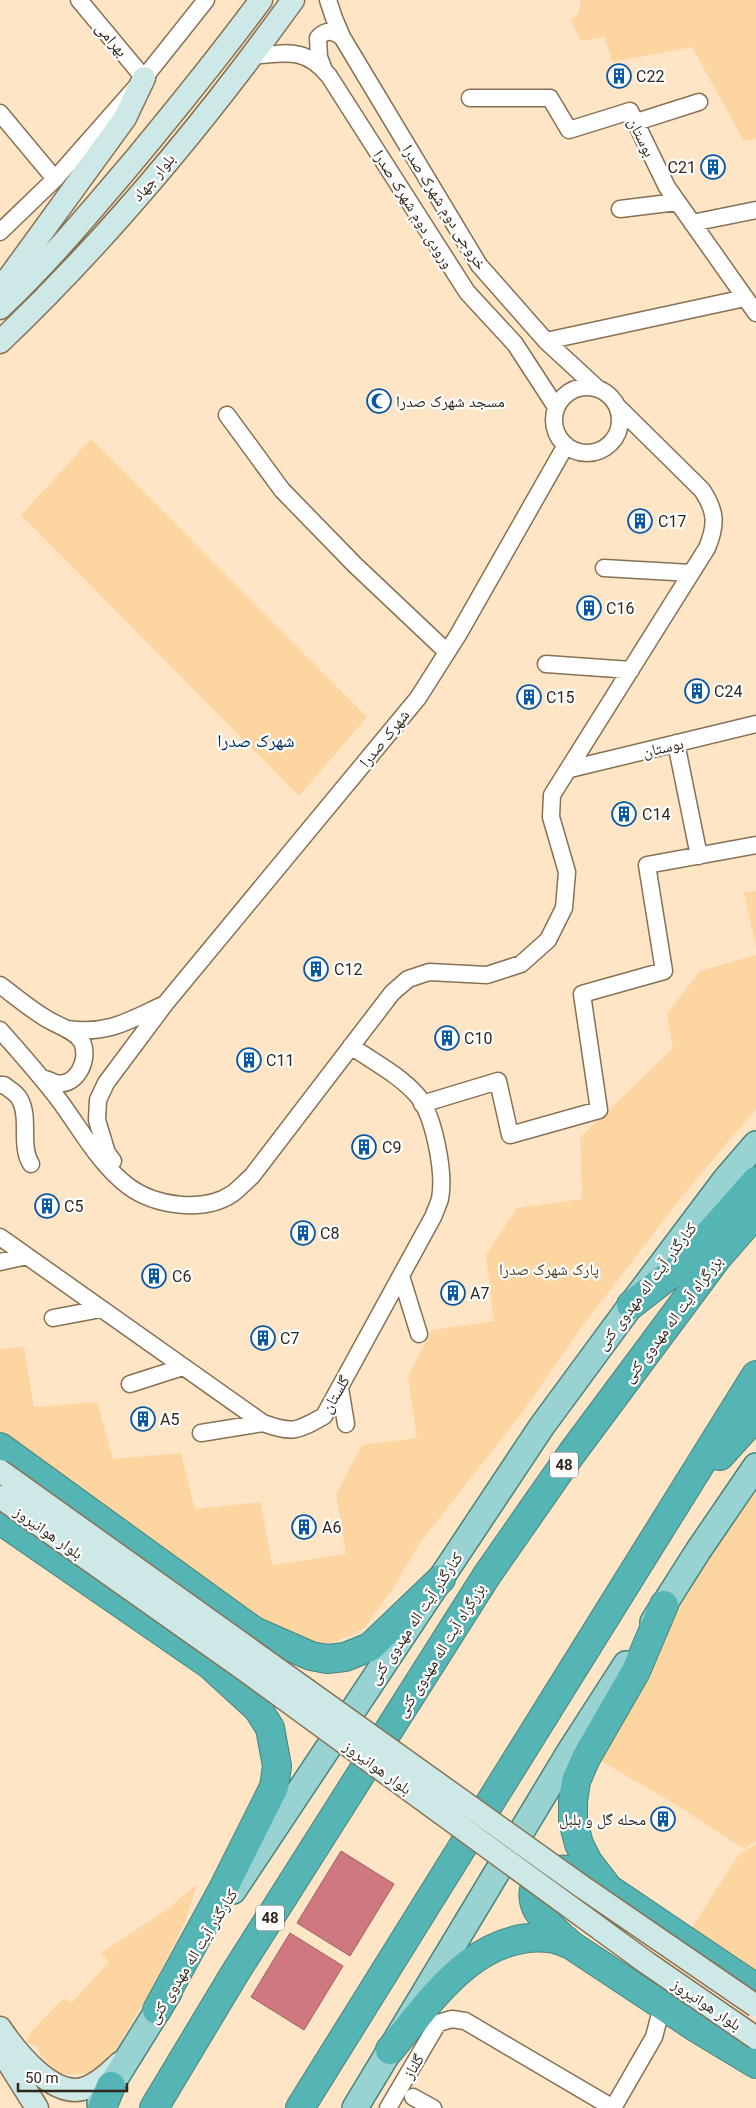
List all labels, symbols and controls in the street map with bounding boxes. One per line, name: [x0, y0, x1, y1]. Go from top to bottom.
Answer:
street label: بهرامی: [91, 18, 131, 61]
building icon: C22: [606, 63, 632, 89]
place label: C22: [636, 67, 664, 86]
street label: بوستان: [623, 114, 659, 161]
street label: خروجی دوم شهرک صدرا: [398, 141, 491, 274]
street label: ورودی دوم شهرک صدرا: [369, 146, 458, 273]
street label: بلوار جهاد: [128, 149, 179, 205]
building icon: C21: [700, 154, 726, 180]
place label: C21: [668, 158, 696, 177]
mosque icon: مسجد شهرک صدرا: [366, 388, 392, 414]
place label: مسجد شهرک صدرا: [396, 392, 505, 411]
building icon: C17: [627, 508, 653, 534]
place label: C17: [658, 512, 686, 531]
building icon: C16: [576, 595, 602, 621]
place label: C16: [606, 599, 634, 618]
building icon: C24: [684, 678, 710, 704]
place label: C24: [714, 682, 742, 701]
building icon: C15: [516, 684, 542, 710]
place label: C15: [546, 688, 574, 707]
street label: شهرک صدرا: [355, 706, 413, 771]
district label: شهرک صدرا: [217, 730, 295, 751]
street label: بوستان: [641, 734, 686, 762]
building icon: C14: [611, 801, 637, 827]
place label: C14: [642, 805, 670, 824]
building icon: C12: [303, 956, 329, 982]
place label: C12: [334, 960, 362, 979]
building icon: C10: [434, 1025, 460, 1051]
place label: C10: [464, 1029, 492, 1048]
building icon: C11: [236, 1047, 262, 1073]
place label: C11: [266, 1051, 294, 1070]
building icon: C9: [351, 1134, 377, 1160]
place label: C9: [382, 1138, 401, 1157]
building icon: C5: [34, 1193, 60, 1219]
place label: C5: [64, 1197, 83, 1216]
street label: کنارگذر آیت اله مهدوی کنی: [592, 1218, 702, 1355]
building icon: C8: [290, 1220, 316, 1246]
place label: C8: [320, 1224, 339, 1243]
street label: بزرگراه آیت اله مهدوی کنی: [619, 1252, 727, 1387]
park label: پارک شهرک صدرا: [499, 1260, 599, 1279]
building icon: C6: [141, 1263, 167, 1289]
place label: C6: [172, 1267, 191, 1286]
building icon: A7: [440, 1280, 466, 1306]
place label: A7: [470, 1284, 489, 1303]
building icon: C7: [250, 1325, 276, 1351]
place label: C7: [280, 1329, 299, 1348]
street label: گلستان: [317, 1372, 355, 1417]
building icon: A5: [130, 1406, 156, 1432]
place label: A5: [160, 1410, 179, 1429]
road number: 48: [550, 1452, 578, 1478]
street label: بلوار هوانیروز: [10, 1501, 87, 1563]
building icon: A6: [291, 1514, 317, 1540]
place label: A6: [322, 1518, 341, 1537]
street label: کنارگذر آیت اله مهدوی کنی: [364, 1548, 468, 1689]
street label: بزرگراه آیت اله مهدوی کنی: [392, 1580, 490, 1721]
street label: بلوار هوانیروز: [339, 1736, 415, 1798]
building icon: محله گل و بلبل: [650, 1806, 676, 1832]
place label: محله گل و بلبل: [559, 1810, 646, 1830]
street label: کنارگذر آیت اله مهدوی کنی: [143, 1885, 243, 2028]
road number: 48: [256, 1906, 284, 1930]
street label: بلوار هوانیروز: [668, 1974, 745, 2035]
street label: گلناز: [398, 2050, 428, 2083]
scale bar: [18, 2060, 126, 2092]
text: 50 m: [25, 2069, 59, 2087]

